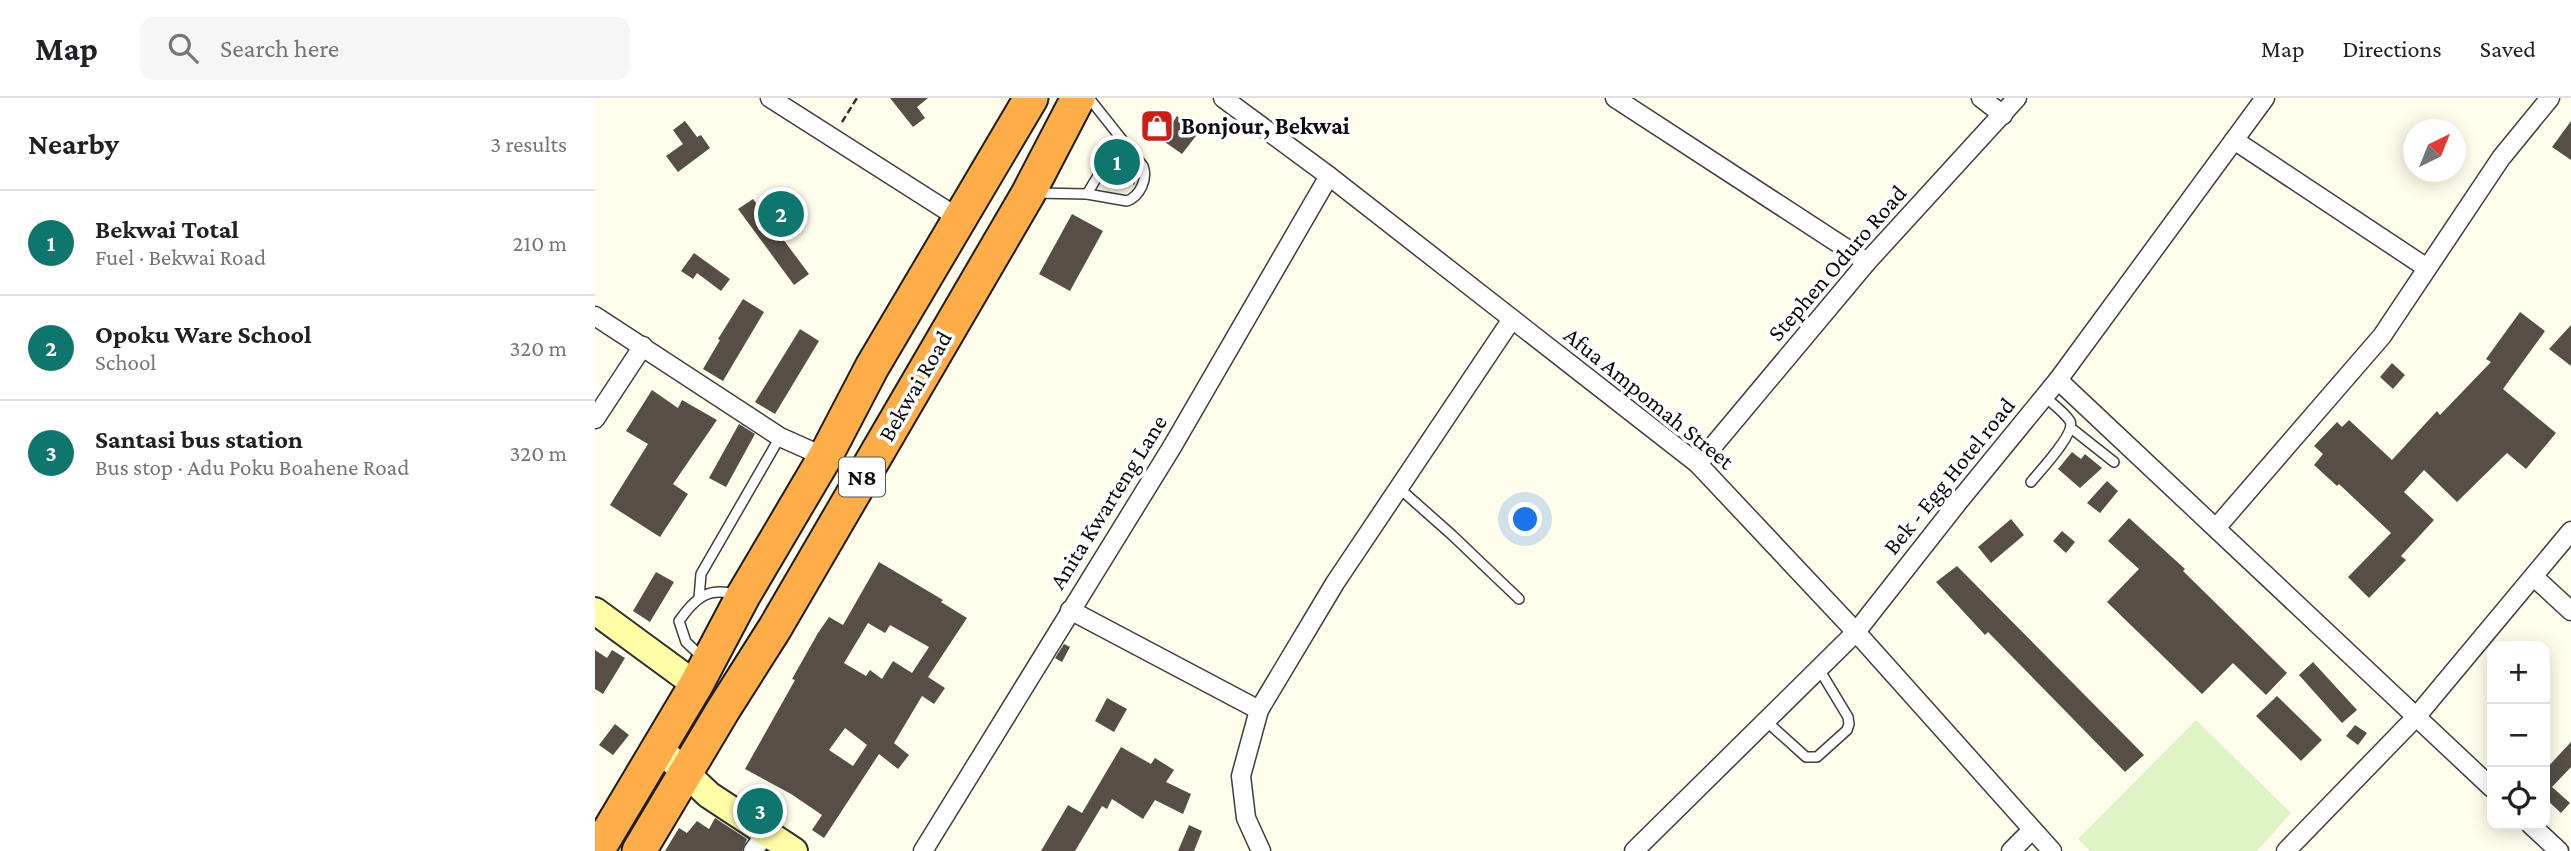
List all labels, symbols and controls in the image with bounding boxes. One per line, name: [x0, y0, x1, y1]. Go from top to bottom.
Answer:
search box: [140, 17, 630, 80]
icon: search: [164, 29, 202, 67]
text: Map: [35, 30, 98, 67]
text: Search here: [220, 34, 339, 63]
text: Map: [2261, 35, 2305, 62]
text: Directions: [2343, 35, 2442, 62]
text: Saved: [2480, 35, 2536, 62]
shop icon: Bonjour, Bekwai: [1138, 107, 1176, 145]
place label: Bonjour, Bekwai: [1181, 112, 1350, 140]
north arrow: [2403, 119, 2466, 182]
text: Nearby: [28, 127, 119, 160]
text: 3 results: [490, 131, 567, 157]
pin: 1: [1094, 136, 1140, 188]
street label: Stephen Oduro Road: [1762, 179, 1912, 346]
pin: 2: [758, 188, 804, 240]
text: Bekwai Total: [95, 215, 239, 244]
text: 1: [47, 230, 55, 256]
text: 210 m: [513, 230, 567, 256]
text: Fuel · Bekwai Road: [95, 244, 266, 270]
text: Opoku Ware School: [95, 320, 312, 349]
street label: Afua Ampomah Street: [1559, 321, 1740, 475]
street label: Bekwai Road: [872, 326, 957, 446]
text: 2: [45, 335, 57, 361]
text: 320 m: [509, 335, 567, 361]
text: School: [95, 349, 156, 375]
street label: Bek - Egg Hotel road: [1877, 392, 2020, 559]
street label: Anita Kwarteng Lane: [1043, 410, 1172, 594]
text: Santasi bus station: [95, 425, 303, 454]
text: 3: [45, 440, 57, 466]
text: 320 m: [509, 440, 567, 466]
text: Bus stop · Adu Poku Boahene Road: [95, 454, 409, 480]
road number: N8: [839, 458, 885, 496]
your location: [1508, 502, 1542, 536]
map controls: [2487, 641, 2550, 830]
button: +: [2487, 641, 2550, 704]
button: −: [2487, 704, 2550, 767]
button: locate: [2487, 767, 2550, 830]
pin: 3: [737, 785, 783, 837]

